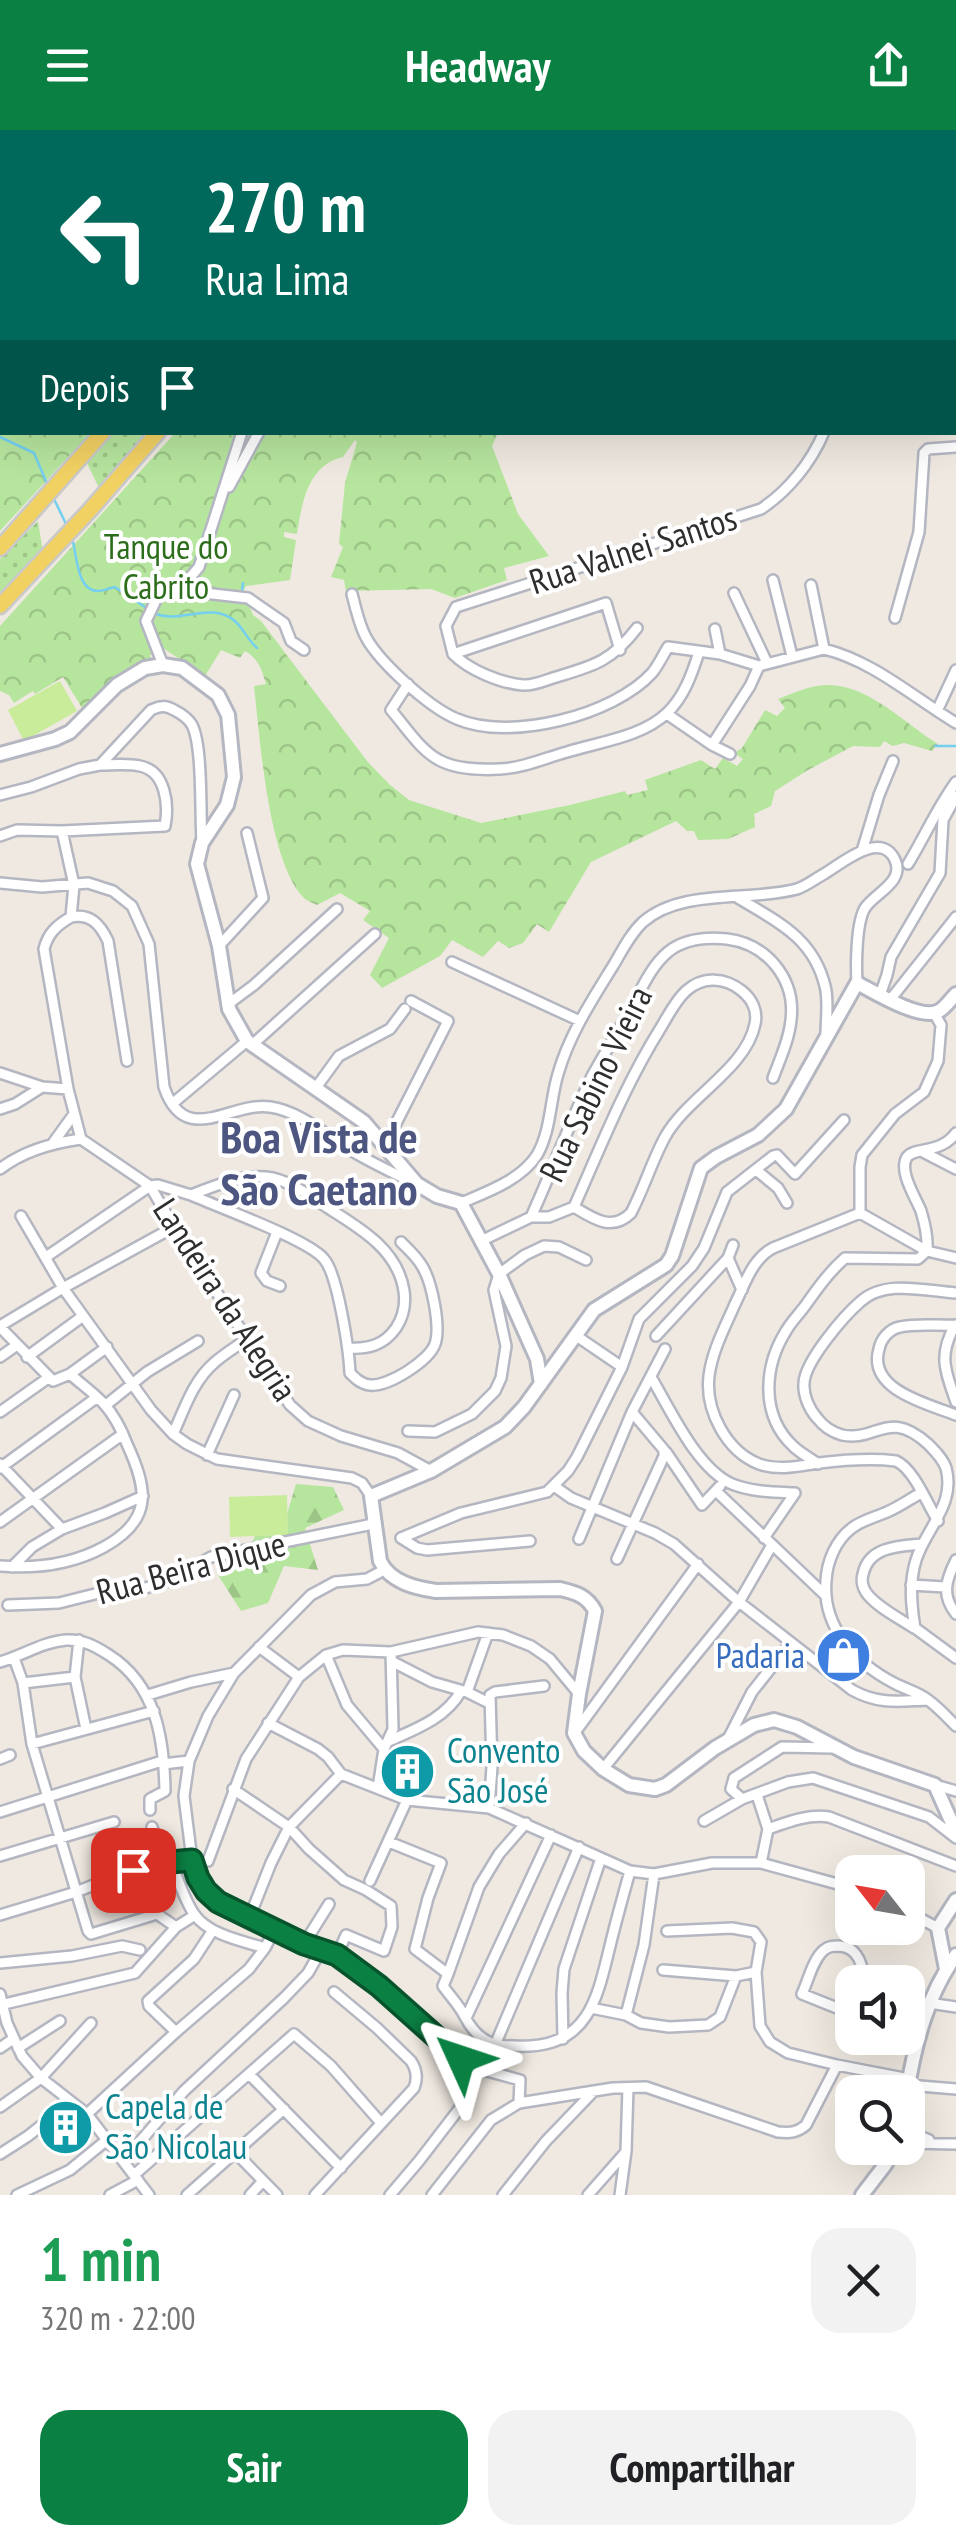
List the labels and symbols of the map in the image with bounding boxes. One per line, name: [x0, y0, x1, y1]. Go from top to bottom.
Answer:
street label: Rua Valnei Santos: [523, 494, 742, 604]
park label: Tanque do Cabrito: [104, 523, 228, 609]
street label: Rua Sabino Vieira: [528, 978, 662, 1189]
district label: Boa Vista de São Caetano: [220, 1107, 418, 1217]
street label: Landeira da Alegria: [143, 1189, 308, 1409]
street label: Rua Beira Dique: [91, 1520, 290, 1614]
shop icon: Padaria: [814, 1626, 874, 1686]
place label: Padaria: [716, 1632, 805, 1678]
place label: Convento São José: [447, 1727, 560, 1813]
building icon: Convento São José: [378, 1741, 438, 1801]
pin: [91, 1828, 176, 1913]
north arrow: [835, 1855, 925, 1945]
position arrow: [409, 2007, 513, 2111]
place label: Capela de São Nicolau: [105, 2083, 247, 2169]
building icon: Capela de São Nicolau: [36, 2097, 96, 2157]

